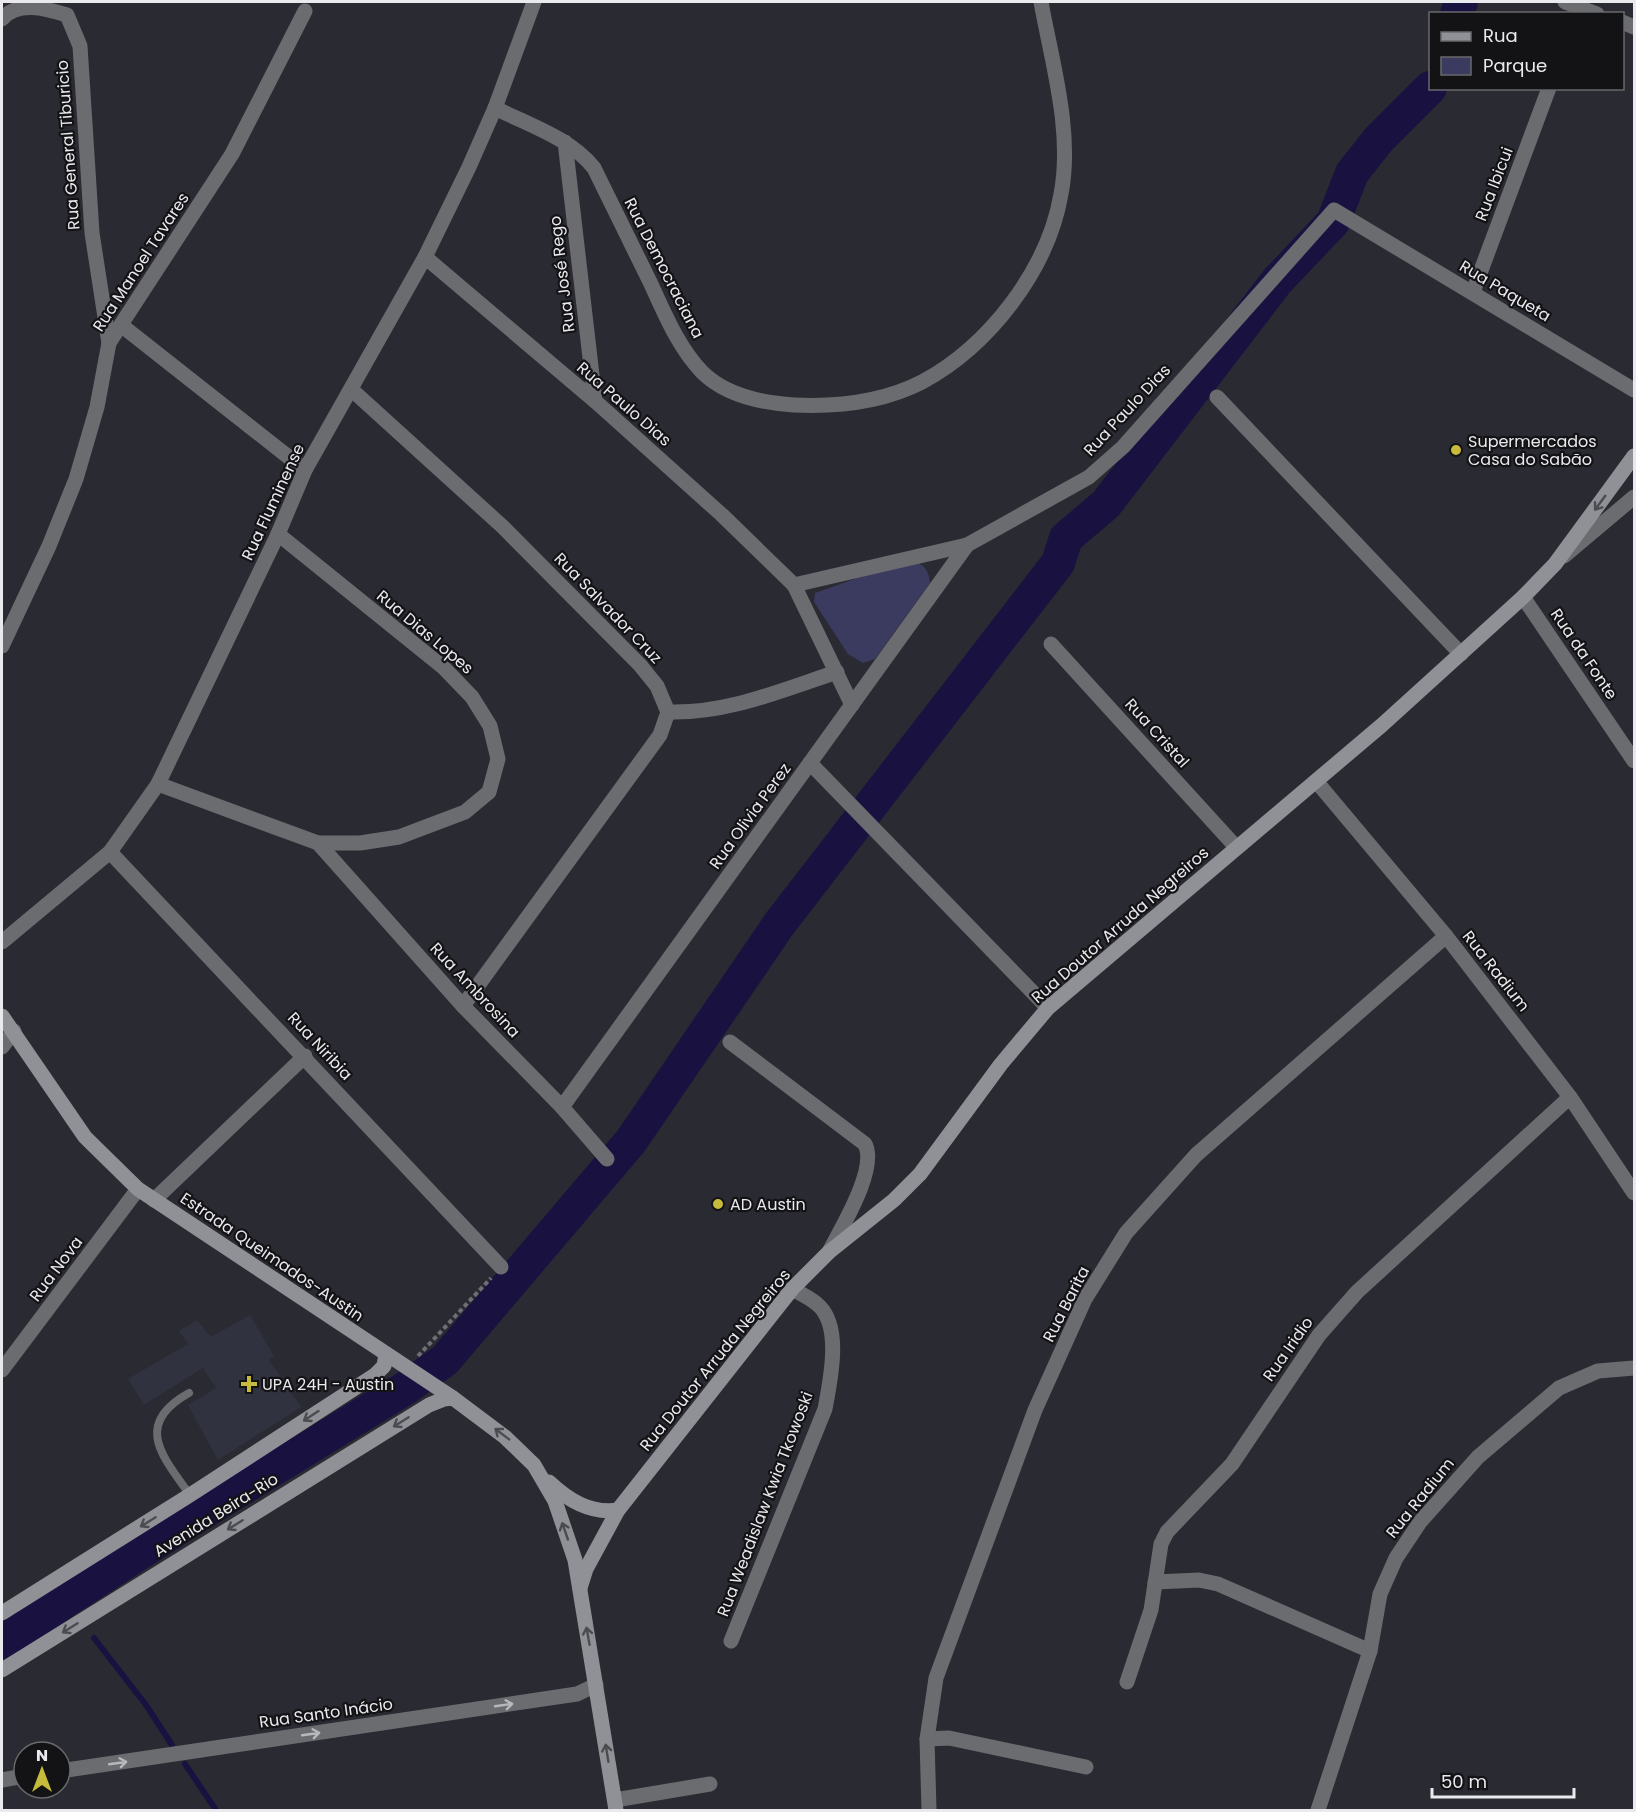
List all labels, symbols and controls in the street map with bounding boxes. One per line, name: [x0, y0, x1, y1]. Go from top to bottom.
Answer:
legend: [1429, 12, 1624, 90]
text: Rua: [1483, 23, 1518, 48]
text: Parque: [1483, 53, 1547, 78]
street label: Rua General Tiburicio: [51, 59, 85, 231]
street label: Rua Ibicui: [1469, 144, 1519, 224]
street label: Rua Manoel Tavares: [87, 188, 195, 336]
street label: Rua Democraciana: [619, 194, 709, 342]
street label: Rua José Rego: [543, 215, 581, 333]
street label: Rua Paqueta: [1455, 255, 1555, 327]
street label: Rua Paulo Dias: [572, 357, 676, 451]
street label: Rua Paulo Dias: [1078, 359, 1176, 461]
place label: Supermercados Casa do Sabão: [1468, 430, 1597, 471]
street label: Rua Fluminense: [236, 440, 310, 564]
marker: Supermercados Casa do Sabão: [1449, 443, 1463, 457]
one-way arrow: [1594, 494, 1606, 510]
street label: Rua Salvador Cruz: [549, 547, 667, 669]
street label: Rua Dias Lopes: [372, 585, 478, 679]
street label: Rua da Fonte: [1545, 604, 1623, 704]
street label: Rua Cristal: [1120, 693, 1194, 773]
street label: Rua Olivia Perez: [704, 758, 796, 874]
street label: Rua Doutor Arruda Negreiros: [1026, 841, 1214, 1009]
street label: Rua Radium: [1457, 926, 1535, 1016]
street label: Rua Ambrosina: [425, 937, 525, 1043]
street label: Rua Niribia: [282, 1007, 358, 1085]
street label: Estrada Queimados-Austin: [176, 1187, 368, 1327]
place label: AD Austin: [730, 1193, 806, 1216]
marker: AD Austin: [711, 1197, 725, 1211]
street label: Rua Nova: [24, 1232, 88, 1306]
street label: Rua Barita: [1037, 1262, 1095, 1346]
street label: Rua Doutor Arruda Negreiros: [634, 1264, 796, 1456]
street label: Rua Iridio: [1257, 1312, 1319, 1386]
place label: UPA 24H - Austin: [262, 1373, 394, 1396]
marker: UPA 24H - Austin: [240, 1375, 258, 1393]
street label: Rua Weadislaw Kwia Tkowoski: [711, 1388, 819, 1620]
one-way arrow: [303, 1409, 320, 1422]
one-way arrow: [393, 1416, 410, 1428]
one-way arrow: [494, 1428, 510, 1441]
street label: Rua Radium: [1381, 1453, 1459, 1543]
street label: Avenida Beira-Rio: [149, 1467, 283, 1563]
one-way arrow: [140, 1516, 157, 1528]
one-way arrow: [227, 1519, 244, 1531]
one-way arrow: [559, 1522, 570, 1541]
one-way arrow: [61, 1621, 78, 1634]
one-way arrow: [582, 1627, 593, 1647]
street label: Rua Santo Inácio: [258, 1692, 394, 1734]
one-way arrow: [493, 1699, 513, 1710]
one-way arrow: [300, 1728, 320, 1739]
north arrow: [12, 1740, 72, 1800]
one-way arrow: [601, 1743, 612, 1763]
text: N: [36, 1744, 48, 1767]
one-way arrow: [107, 1757, 127, 1768]
scale bar: [1432, 1761, 1574, 1799]
text: 50 m: [1441, 1769, 1487, 1794]

